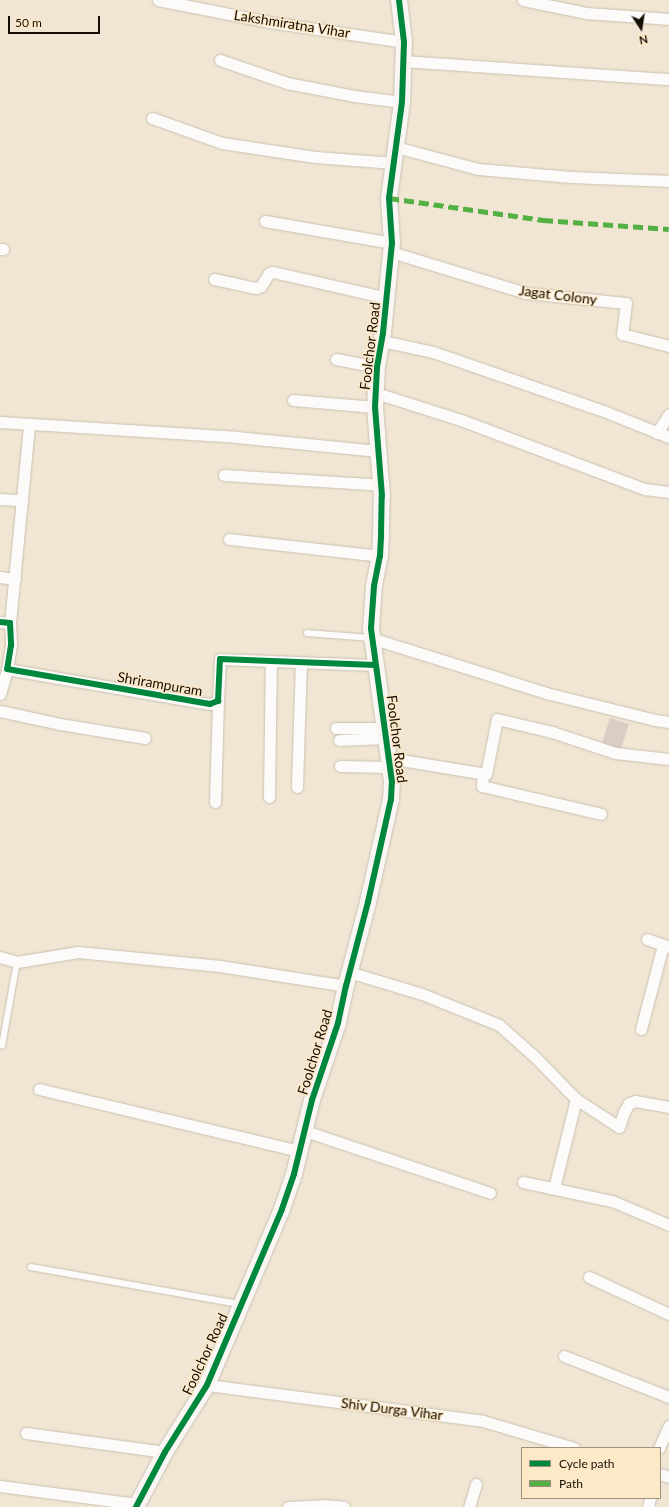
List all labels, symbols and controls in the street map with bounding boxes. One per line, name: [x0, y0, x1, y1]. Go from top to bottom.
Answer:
street label: Lakshmiratna Vihar: [232, 6, 352, 42]
scale bar: [10, 8, 102, 34]
north arrow: [621, 8, 661, 48]
text: 50 m: [15, 15, 42, 30]
text: N: [638, 33, 649, 47]
street label: Jagat Colony: [518, 282, 598, 308]
street label: Foolchor Road: [356, 301, 384, 391]
street label: Shrirampuram: [116, 668, 204, 700]
street label: Foolchor Road: [383, 694, 411, 784]
street label: Foolchor Road: [294, 1007, 336, 1097]
street label: Foolchor Road: [179, 1310, 231, 1398]
street label: Shiv Durga Vihar: [340, 1394, 444, 1424]
legend: [521, 1447, 661, 1499]
text: Cycle path: [559, 1456, 614, 1471]
text: Path: [559, 1476, 583, 1491]

